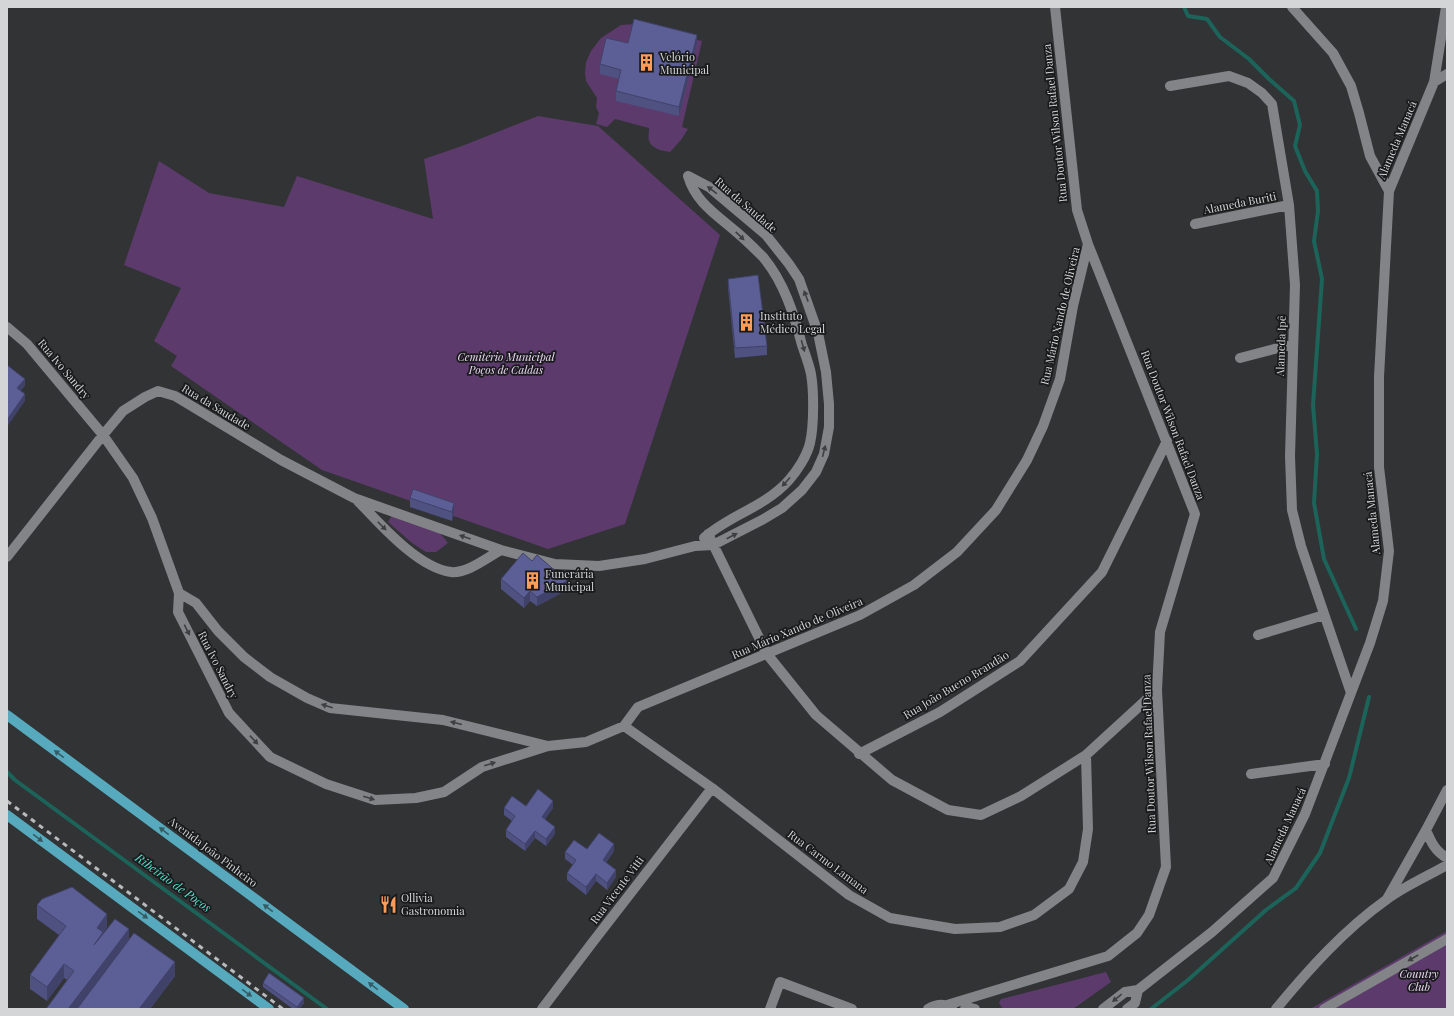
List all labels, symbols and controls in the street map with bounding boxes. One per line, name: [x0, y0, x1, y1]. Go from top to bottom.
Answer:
street label: Rua Doutor Wilson Rafael Danza: [1039, 43, 1070, 203]
place label: Velório Municipal: [659, 49, 709, 77]
building icon: Velório Municipal: [637, 53, 657, 73]
street label: Alameda Manacá: [1373, 98, 1420, 182]
street label: Rua da Saudade: [712, 173, 781, 236]
one-way arrow: [706, 186, 717, 194]
street label: Alameda Buriti: [1201, 188, 1278, 217]
one-way arrow: [735, 231, 745, 240]
street label: Rua Mário Xando de Oliveira: [1036, 245, 1083, 386]
one-way arrow: [802, 290, 808, 302]
place label: Instituto Médico Legal: [760, 308, 825, 336]
building icon: Instituto Médico Legal: [737, 312, 757, 332]
street label: Alameda Ipê: [1272, 315, 1289, 378]
street label: Rua Ivo Sandry: [35, 335, 94, 402]
one-way arrow: [800, 341, 806, 353]
street label: Rua Doutor Wilson Rafael Danza: [1138, 348, 1209, 502]
park label: Cemitério Municipal Poços de Caldas: [457, 349, 556, 377]
street label: Rua da Saudade: [179, 380, 254, 433]
one-way arrow: [822, 445, 828, 457]
street label: Alameda Manacá: [1360, 470, 1383, 556]
one-way arrow: [782, 477, 791, 487]
one-way arrow: [377, 521, 387, 530]
one-way arrow: [726, 532, 738, 539]
one-way arrow: [458, 533, 470, 539]
place label: Funerária Municipal: [545, 566, 594, 594]
building icon: Funerária Municipal: [522, 570, 542, 590]
street label: Rua Mário Xando de Oliveira: [729, 593, 865, 662]
one-way arrow: [184, 624, 190, 636]
street label: Rua Ivo Sandry: [195, 628, 242, 702]
street label: Rua João Bueno Brandão: [900, 647, 1011, 722]
street label: Rua Doutor Wilson Rafael Danza: [1138, 674, 1159, 834]
one-way arrow: [321, 703, 333, 709]
one-way arrow: [450, 720, 462, 726]
one-way arrow: [250, 735, 259, 745]
one-way arrow: [54, 749, 65, 758]
one-way arrow: [484, 761, 496, 767]
street label: Alameda Manacá: [1260, 784, 1309, 868]
one-way arrow: [363, 795, 375, 801]
street label: Avenida João Pinheiro: [165, 813, 261, 890]
street label: Rua Carmo Lamana: [785, 826, 872, 897]
one-way arrow: [158, 827, 169, 835]
one-way arrow: [33, 834, 44, 842]
water label: Ribeirão de Poços: [132, 849, 215, 915]
street label: Rua Vicente Vitti: [586, 853, 647, 926]
place label: Ollivia Gastronomia: [401, 890, 465, 918]
restaurant icon: Ollivia Gastronomia: [378, 894, 398, 914]
one-way arrow: [263, 904, 274, 913]
one-way arrow: [137, 911, 148, 920]
one-way arrow: [1407, 955, 1419, 962]
park label: Country Club: [1399, 966, 1439, 994]
one-way arrow: [367, 982, 378, 990]
one-way arrow: [242, 989, 253, 997]
one-way arrow: [1112, 993, 1123, 1002]

